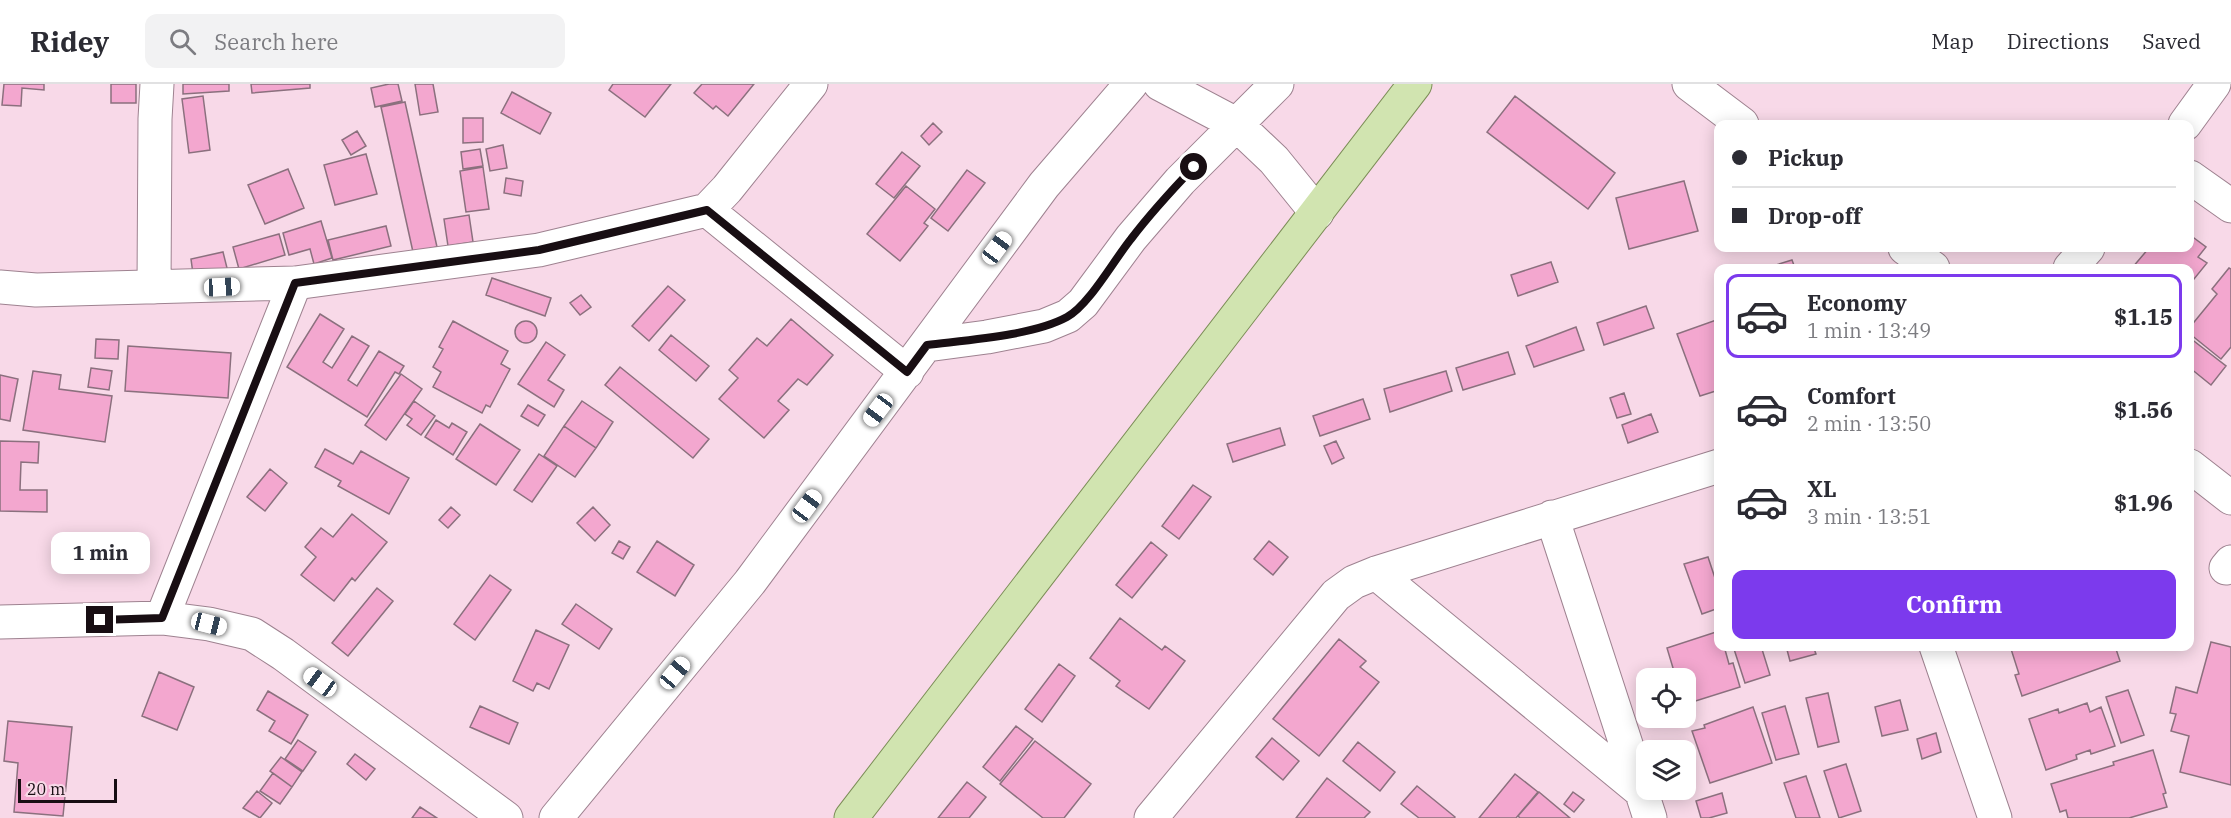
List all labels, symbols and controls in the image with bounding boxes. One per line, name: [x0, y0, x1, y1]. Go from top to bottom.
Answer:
search box: [145, 14, 565, 68]
text: Ridey: [30, 23, 109, 60]
icon: search: [166, 25, 199, 58]
text: Search here: [214, 27, 338, 56]
text: Map: [1931, 27, 1974, 55]
text: Directions: [2007, 27, 2109, 55]
text: Saved: [2142, 27, 2201, 55]
text: Pickup: [1768, 143, 1844, 172]
route start: [1180, 153, 1207, 180]
text: Drop-off: [1768, 201, 1862, 230]
car: [979, 228, 1015, 268]
car: [204, 277, 240, 297]
text: Economy: [1807, 288, 1907, 317]
icon: car: [1735, 289, 1789, 343]
text: $1.15: [2114, 302, 2173, 331]
text: 1 min · 13:49: [1807, 317, 1931, 344]
text: Comfort: [1807, 381, 1896, 410]
icon: car: [1735, 382, 1789, 436]
car: [860, 390, 896, 430]
text: $1.56: [2114, 395, 2173, 424]
text: 2 min · 13:50: [1807, 410, 1931, 437]
text: XL: [1807, 474, 1837, 503]
icon: car: [1735, 475, 1789, 529]
car: [789, 486, 825, 526]
text: $1.96: [2114, 488, 2173, 517]
text: 3 min · 13:51: [1807, 503, 1931, 530]
callout: 1 min: [51, 533, 150, 575]
text: 1 min: [73, 539, 129, 566]
button: Confirm: [1732, 570, 2176, 639]
route end: [86, 606, 113, 633]
car: [189, 611, 229, 637]
car: [657, 653, 693, 693]
car: [300, 664, 340, 700]
map controls: [1636, 668, 1696, 800]
button: locate: [1636, 668, 1696, 728]
button: layers: [1636, 740, 1696, 800]
scale bar: [18, 776, 117, 804]
text: 20 m: [27, 779, 65, 799]

